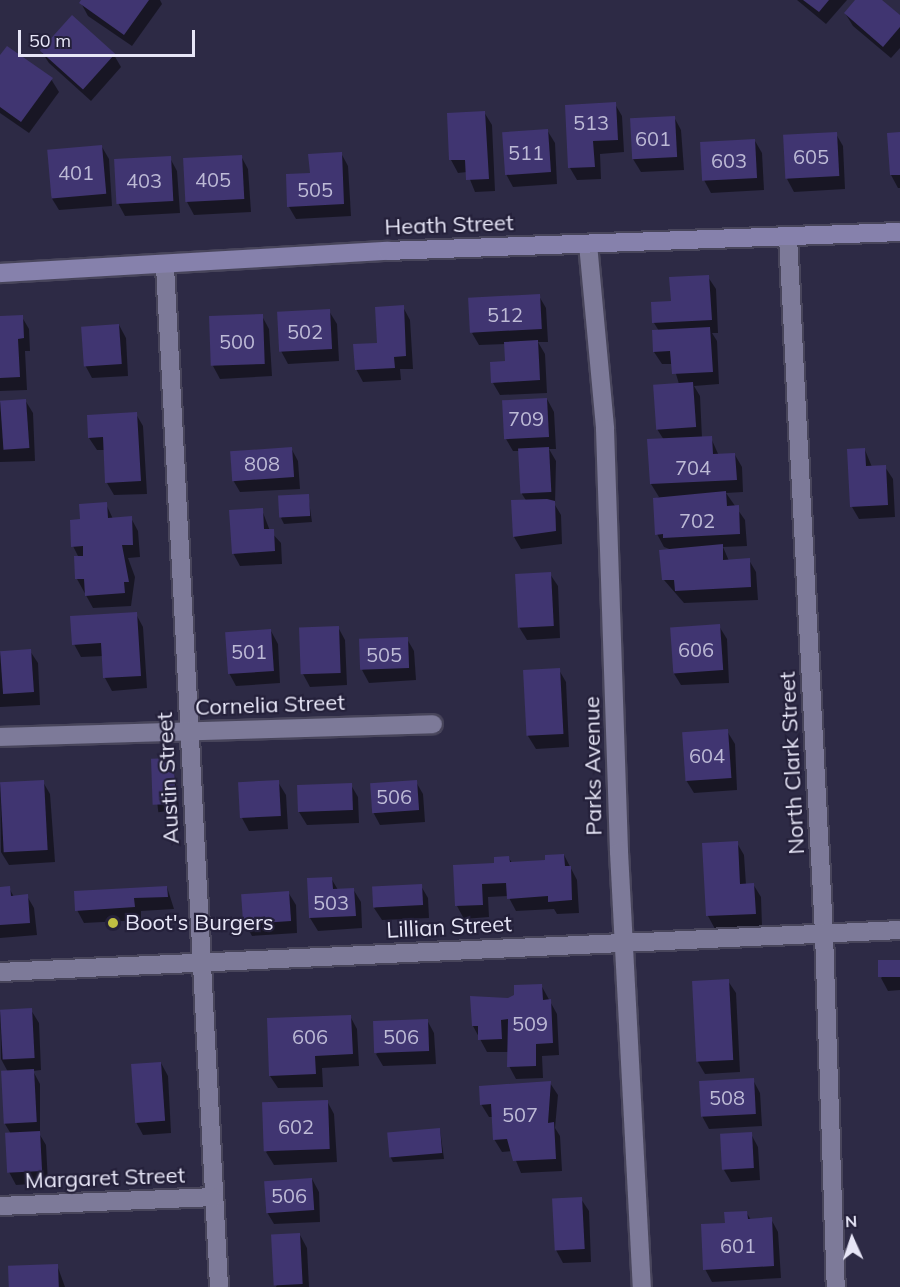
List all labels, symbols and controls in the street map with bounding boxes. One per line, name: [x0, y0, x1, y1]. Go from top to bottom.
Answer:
scale bar: [21, 18, 198, 56]
text: 50 m: [29, 29, 71, 52]
house number: 513: [573, 110, 609, 134]
house number: 601: [635, 126, 671, 150]
house number: 511: [508, 140, 544, 164]
house number: 605: [793, 144, 829, 168]
house number: 603: [711, 148, 747, 172]
house number: 401: [58, 160, 94, 184]
house number: 405: [195, 167, 231, 191]
house number: 403: [126, 168, 162, 192]
house number: 505: [297, 177, 333, 201]
street label: Heath Street: [384, 210, 514, 240]
house number: 512: [487, 302, 523, 326]
house number: 502: [287, 319, 323, 343]
house number: 500: [219, 329, 255, 353]
house number: 709: [508, 406, 544, 430]
house number: 808: [244, 451, 280, 475]
house number: 704: [675, 455, 711, 479]
house number: 702: [679, 508, 715, 532]
house number: 606: [678, 637, 714, 661]
house number: 501: [231, 639, 267, 663]
house number: 505: [366, 642, 402, 666]
street label: North Clark Street: [774, 671, 810, 855]
street label: Cornelia Street: [195, 689, 345, 721]
street label: Parks Avenue: [579, 696, 607, 836]
street label: Austin Street: [151, 711, 185, 845]
house number: 604: [689, 743, 725, 767]
house number: 506: [376, 784, 412, 808]
house number: 503: [313, 890, 349, 914]
place label: Boot's Burgers: [125, 910, 274, 936]
street label: Lillian Street: [386, 911, 512, 943]
marker: Boot's Burgers: [106, 916, 120, 930]
house number: 509: [512, 1011, 548, 1035]
house number: 606: [292, 1024, 328, 1048]
house number: 506: [383, 1024, 419, 1048]
house number: 508: [709, 1085, 745, 1109]
house number: 507: [502, 1102, 538, 1126]
house number: 602: [278, 1114, 314, 1138]
street label: Margaret Street: [24, 1162, 186, 1194]
house number: 506: [271, 1183, 307, 1207]
north arrow: [822, 1209, 882, 1269]
text: N: [844, 1211, 858, 1231]
house number: 601: [720, 1233, 756, 1257]

